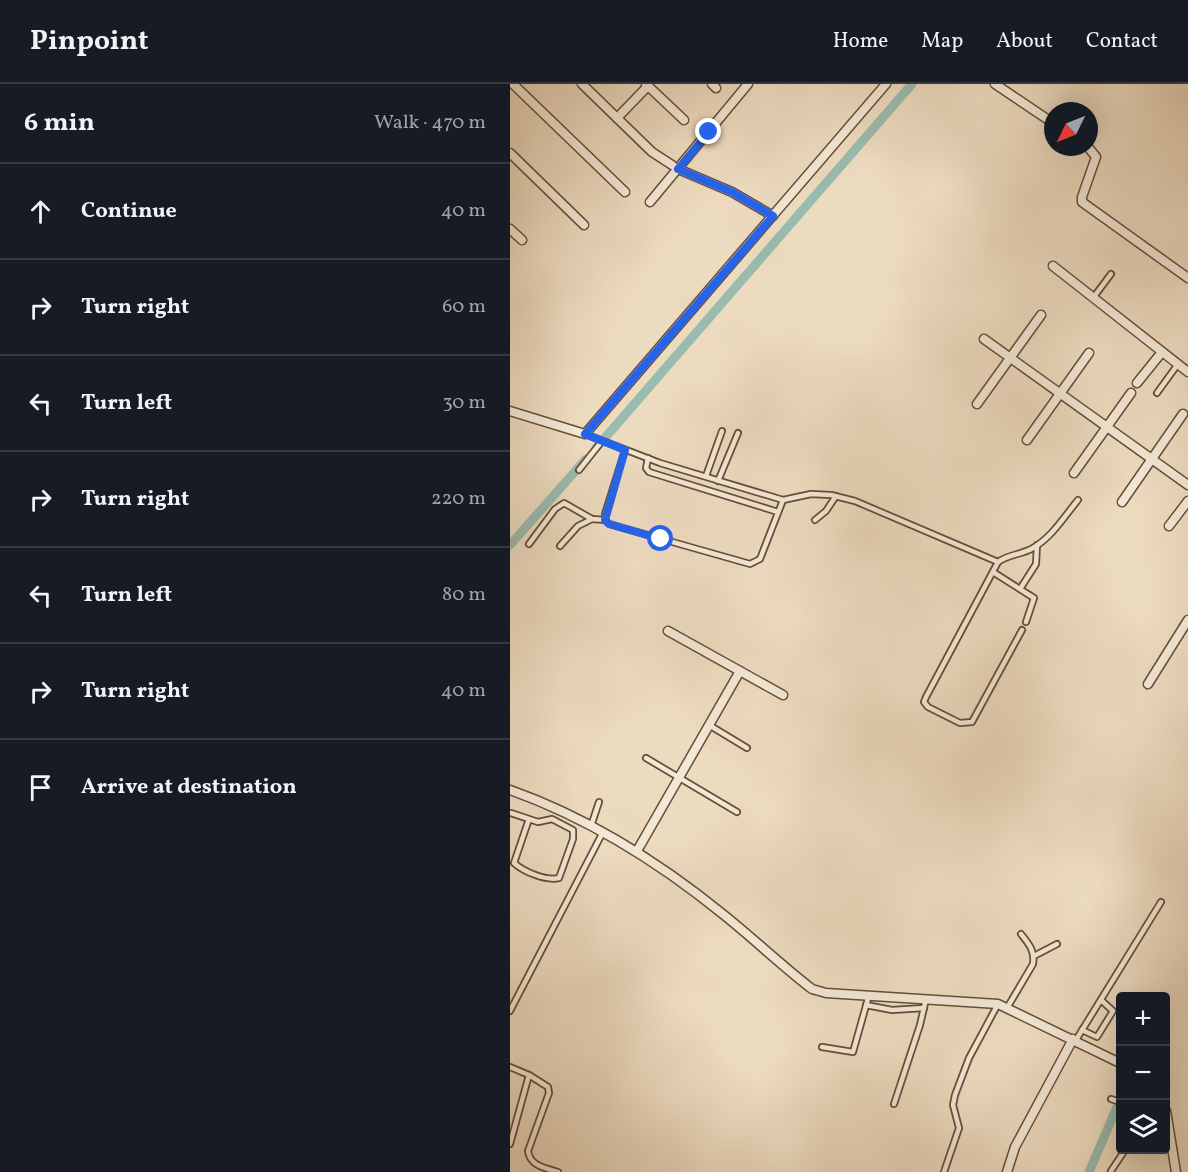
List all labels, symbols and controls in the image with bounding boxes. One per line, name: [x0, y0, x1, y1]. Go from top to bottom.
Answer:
text: Pinpoint: [30, 22, 148, 61]
text: Home: [833, 27, 888, 56]
text: Map: [921, 27, 963, 56]
text: About: [996, 27, 1053, 56]
text: Contact: [1086, 27, 1158, 56]
north arrow: [1044, 102, 1098, 156]
text: 6 min: [24, 105, 95, 141]
text: Walk · 470 m: [374, 109, 486, 137]
route end: [695, 118, 721, 144]
icon: ahead: [24, 195, 57, 228]
text: Continue: [81, 196, 177, 227]
text: 40 m: [441, 197, 486, 225]
icon: right: [24, 291, 57, 324]
text: Turn right: [81, 292, 189, 323]
text: 60 m: [442, 293, 486, 321]
icon: left: [24, 387, 57, 420]
text: Turn left: [81, 388, 172, 419]
text: 30 m: [442, 389, 486, 417]
icon: right: [24, 483, 57, 516]
text: Turn right: [81, 484, 189, 515]
text: 220 m: [431, 485, 486, 513]
route start: [647, 525, 673, 551]
icon: left: [24, 579, 57, 612]
text: Turn left: [81, 580, 172, 611]
text: 80 m: [442, 581, 486, 609]
icon: right: [24, 675, 57, 708]
text: Turn right: [81, 676, 189, 707]
text: 40 m: [441, 677, 486, 705]
icon: arrive: [24, 771, 57, 804]
text: Arrive at destination: [81, 772, 297, 803]
map controls: [1116, 992, 1170, 1154]
button: +: [1116, 992, 1170, 1046]
button: −: [1116, 1046, 1170, 1100]
button: layers: [1116, 1100, 1170, 1154]

